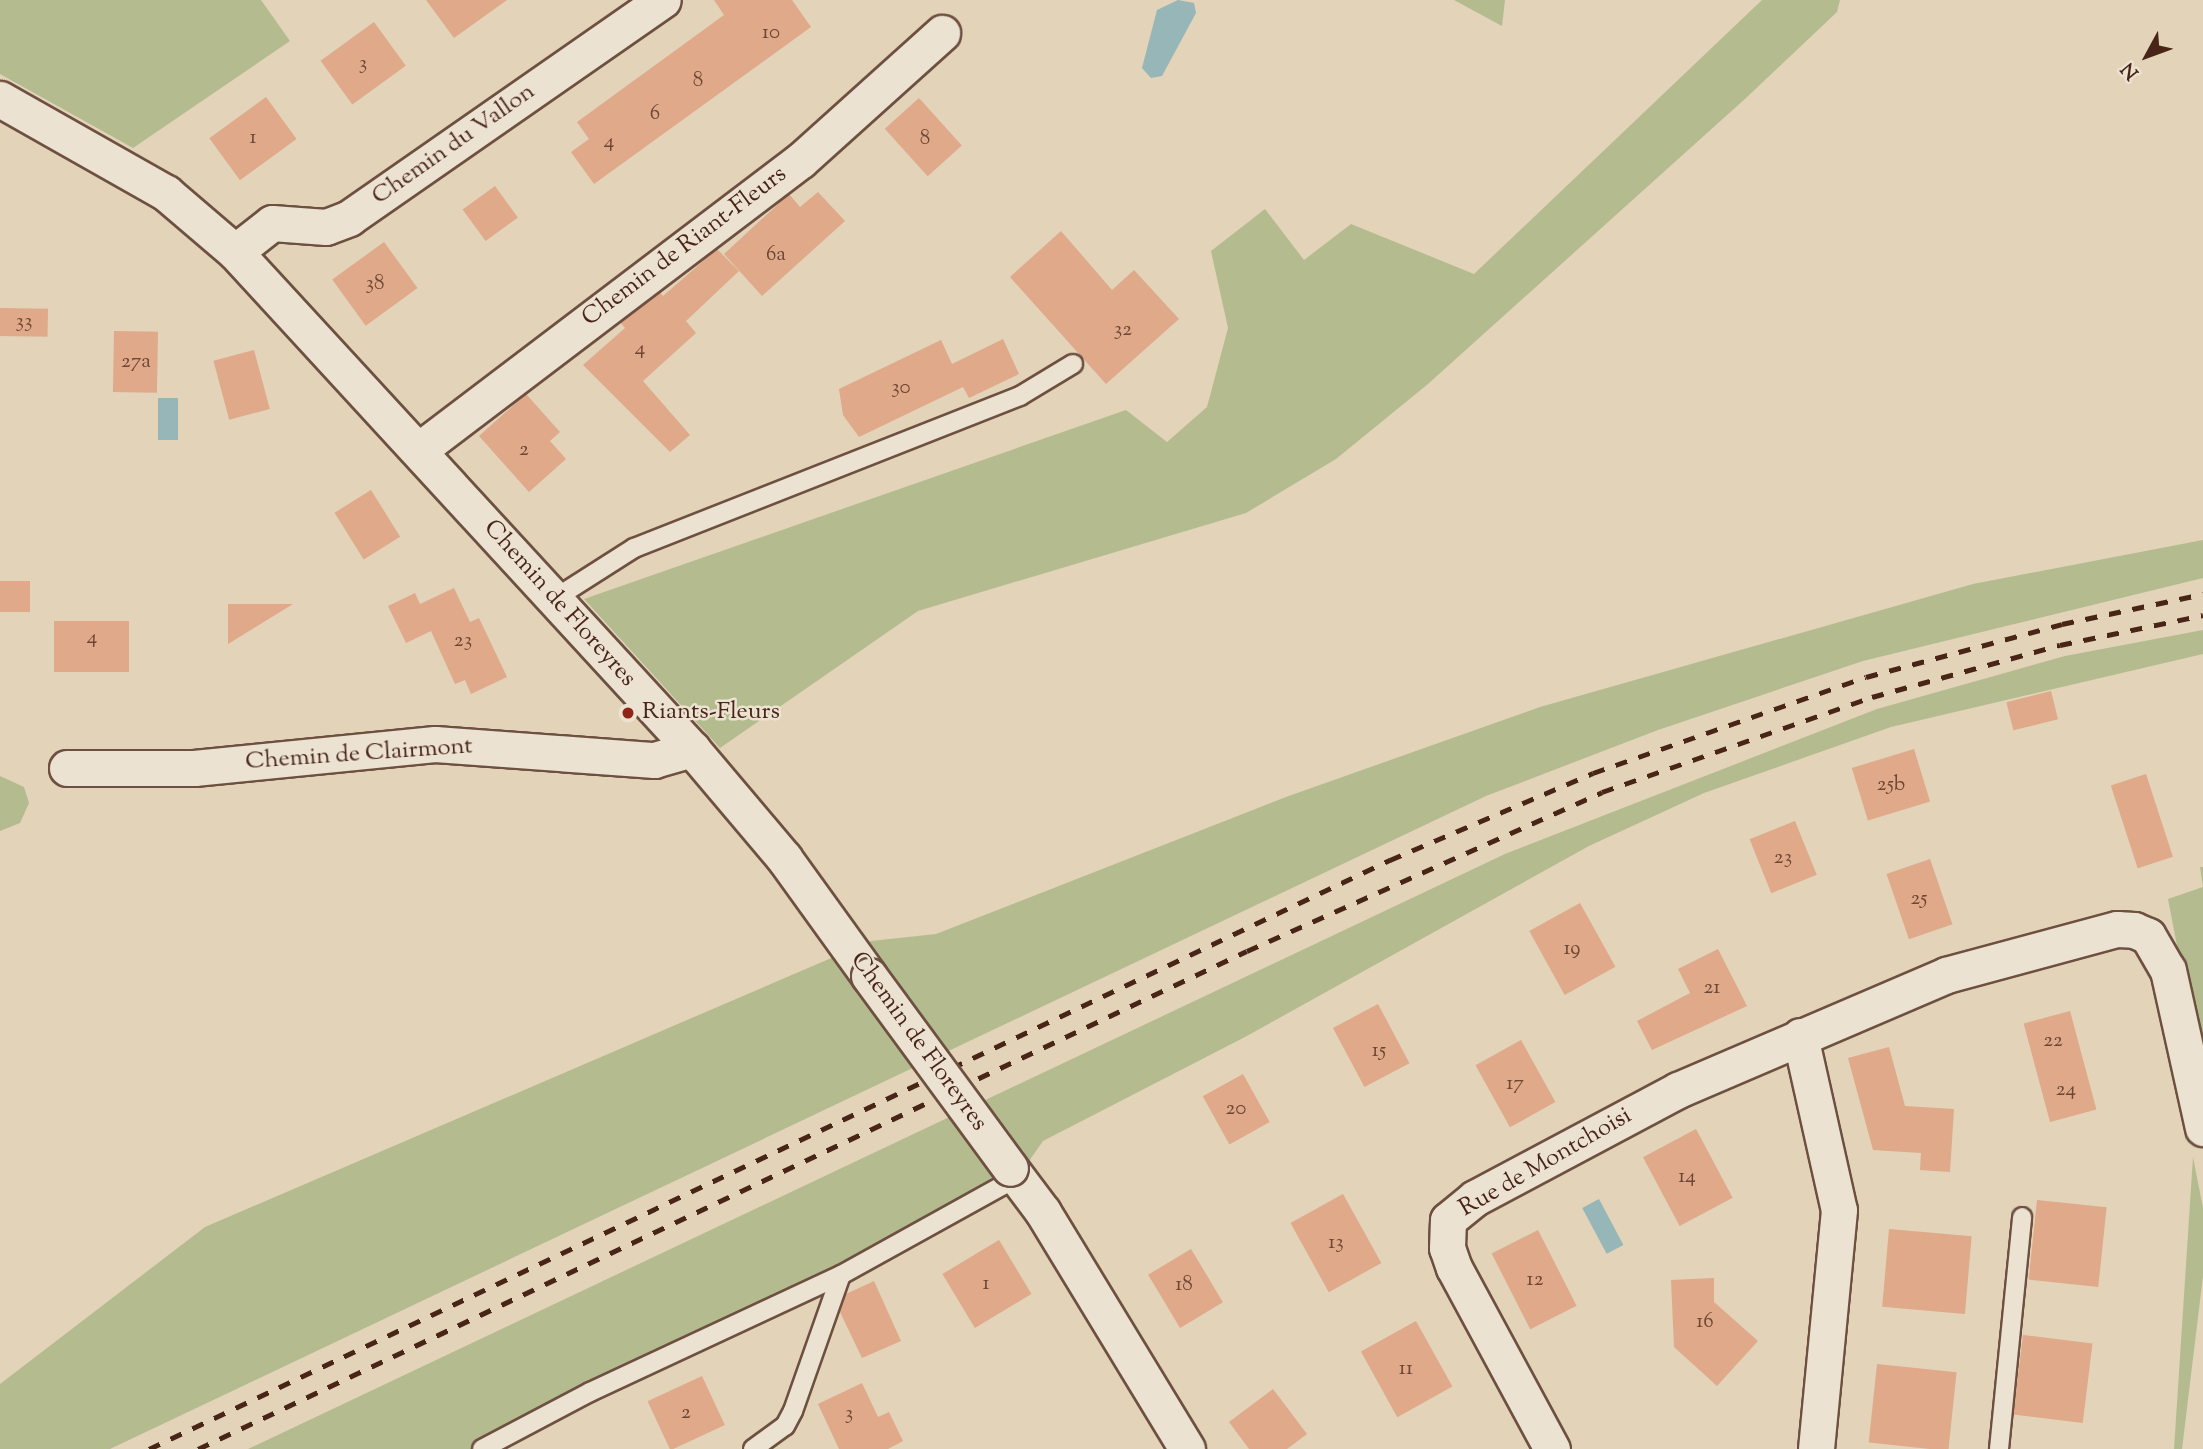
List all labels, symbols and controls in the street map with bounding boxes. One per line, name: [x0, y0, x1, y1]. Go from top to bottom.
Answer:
house number: 10: [762, 20, 780, 46]
north arrow: [2112, 21, 2182, 91]
house number: 3: [359, 51, 367, 77]
text: N: [2116, 56, 2146, 85]
house number: 8: [693, 68, 703, 94]
street label: Chemin du Vallon: [367, 78, 541, 212]
house number: 6: [650, 101, 660, 127]
house number: 1: [249, 125, 257, 151]
house number: 8: [920, 126, 930, 152]
house number: 4: [604, 129, 614, 155]
street label: Chemin de Riant-Fleurs: [577, 161, 793, 333]
house number: 6a: [766, 242, 786, 268]
house number: 38: [366, 271, 384, 297]
house number: 33: [16, 309, 32, 335]
house number: 32: [1114, 317, 1132, 343]
house number: 4: [635, 336, 645, 362]
house number: 27a: [121, 349, 151, 375]
house number: 30: [891, 375, 911, 401]
house number: 2: [519, 437, 529, 463]
street label: Chemin de Floreyres: [477, 515, 641, 693]
house number: 4: [87, 625, 97, 651]
house number: 23: [454, 628, 472, 654]
place label: Riants-Fleurs: [642, 699, 780, 727]
marker: Riants-Fleurs: [620, 705, 636, 721]
street label: Chemin de Clairmont: [244, 733, 474, 777]
house number: 25b: [1877, 772, 1905, 798]
house number: 23: [1774, 845, 1792, 871]
house number: 25: [1910, 886, 1928, 912]
house number: 19: [1563, 936, 1581, 962]
street label: Chemin de Floreyres: [843, 947, 993, 1137]
house number: 21: [1704, 975, 1720, 1001]
house number: 22: [2043, 1028, 2063, 1054]
house number: 15: [1372, 1038, 1386, 1064]
house number: 17: [1506, 1071, 1524, 1097]
house number: 24: [2056, 1077, 2076, 1103]
house number: 20: [1226, 1096, 1246, 1122]
street label: Rue de Montchoisi: [1455, 1102, 1637, 1224]
house number: 14: [1678, 1164, 1696, 1190]
house number: 13: [1328, 1230, 1344, 1256]
house number: 12: [1527, 1267, 1543, 1293]
house number: 1: [982, 1271, 990, 1297]
house number: 18: [1175, 1272, 1193, 1298]
house number: 16: [1696, 1309, 1714, 1335]
house number: 11: [1399, 1356, 1413, 1382]
house number: 2: [681, 1400, 691, 1426]
house number: 3: [845, 1401, 853, 1427]

